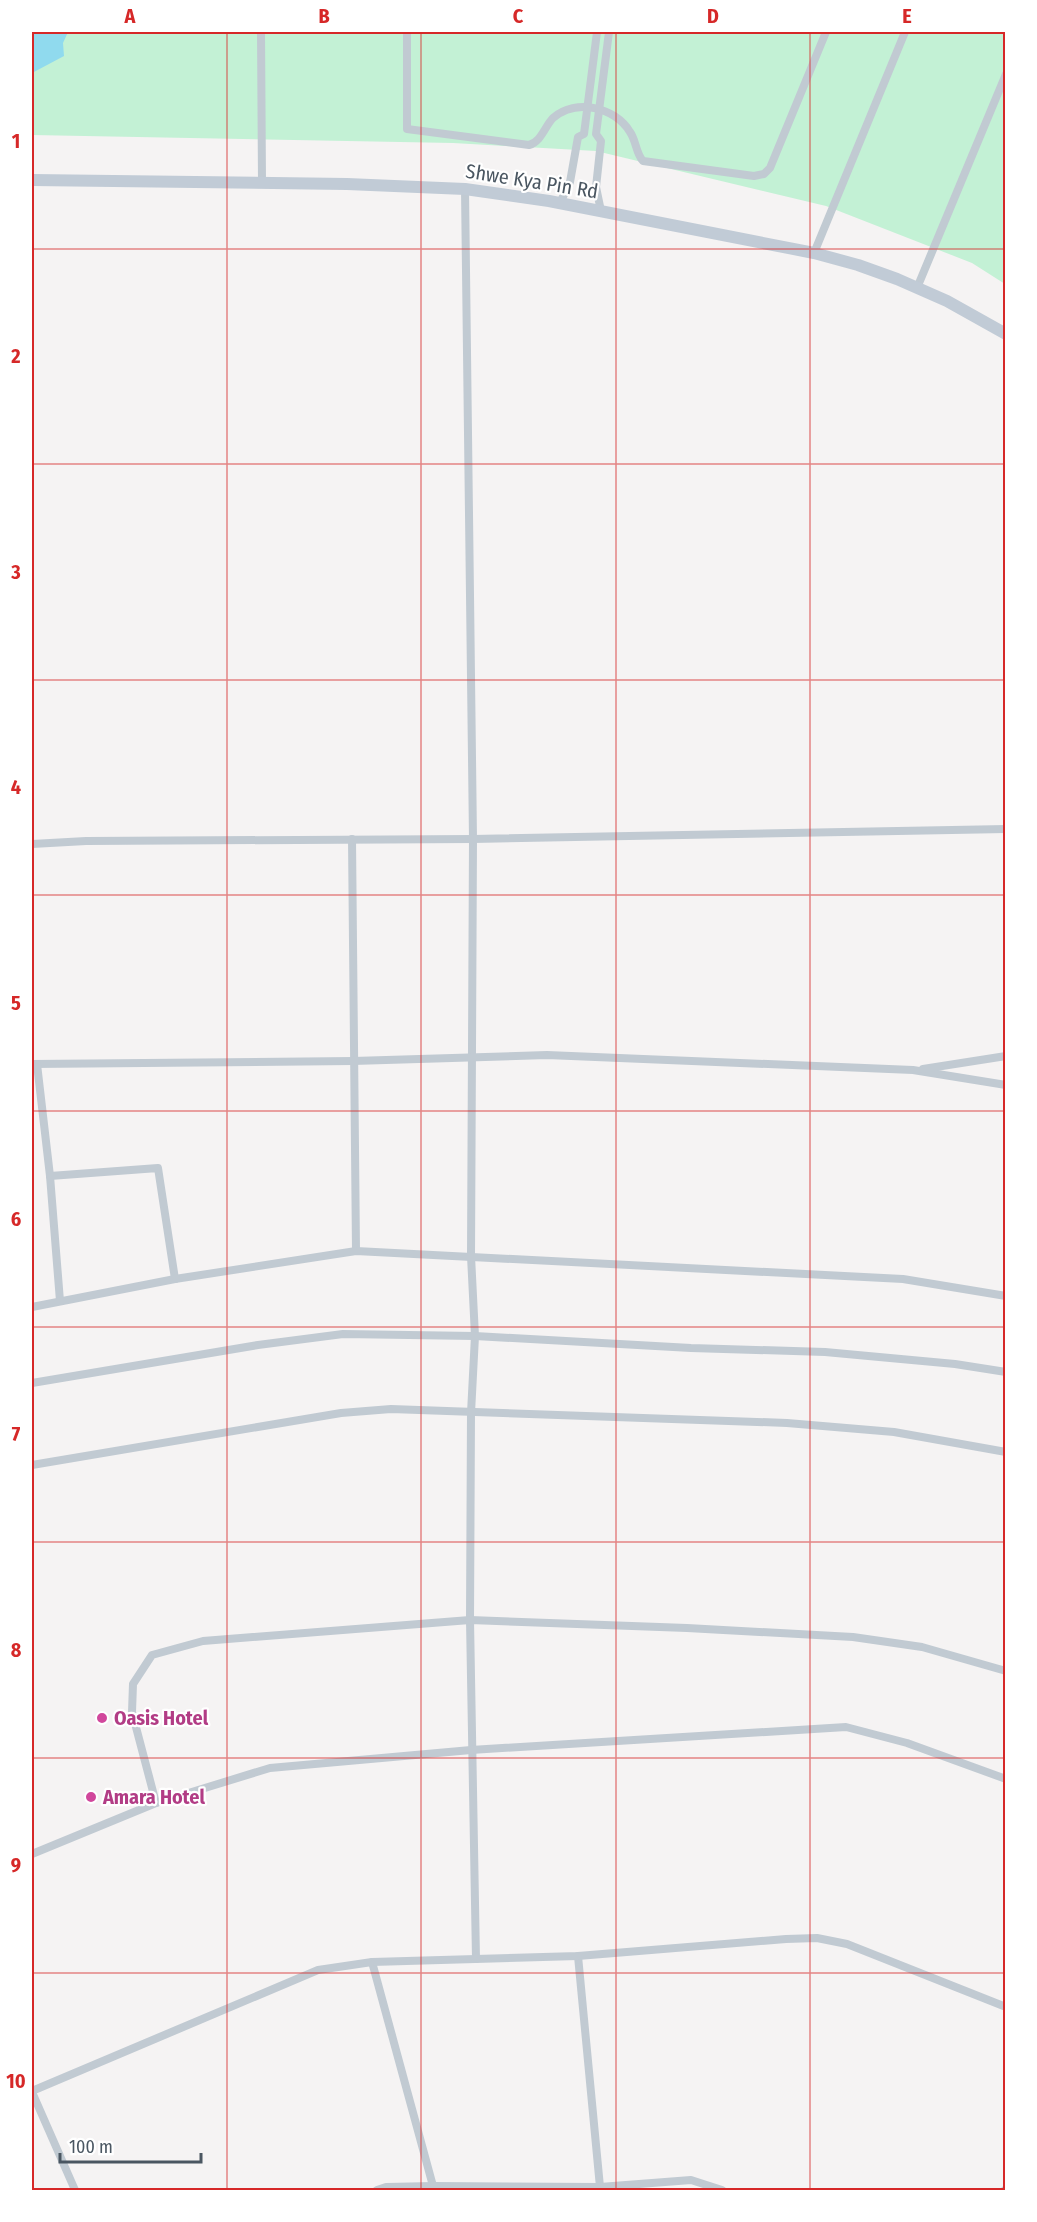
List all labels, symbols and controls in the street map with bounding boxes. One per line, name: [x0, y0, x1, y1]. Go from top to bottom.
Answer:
text: A: [124, 4, 137, 28]
text: B: [318, 4, 330, 28]
text: C: [513, 4, 524, 28]
text: D: [707, 4, 719, 28]
text: E: [902, 4, 912, 28]
text: 1: [12, 129, 20, 153]
street label: Shwe Kya Pin Rd: [464, 159, 600, 203]
text: 2: [10, 344, 21, 368]
text: 3: [10, 560, 21, 584]
text: 4: [11, 775, 21, 799]
text: 5: [11, 991, 21, 1015]
text: 6: [11, 1207, 21, 1231]
text: 7: [12, 1422, 21, 1446]
text: 8: [11, 1638, 22, 1662]
place label: Oasis Hotel: [114, 1706, 209, 1730]
marker: Oasis Hotel: [95, 1711, 109, 1725]
place label: Amara Hotel: [102, 1785, 205, 1809]
marker: Amara Hotel: [84, 1790, 98, 1804]
text: 9: [11, 1853, 21, 1877]
text: 10: [6, 2069, 26, 2093]
scale bar: [60, 2126, 201, 2164]
text: 100 m: [69, 2136, 113, 2158]

